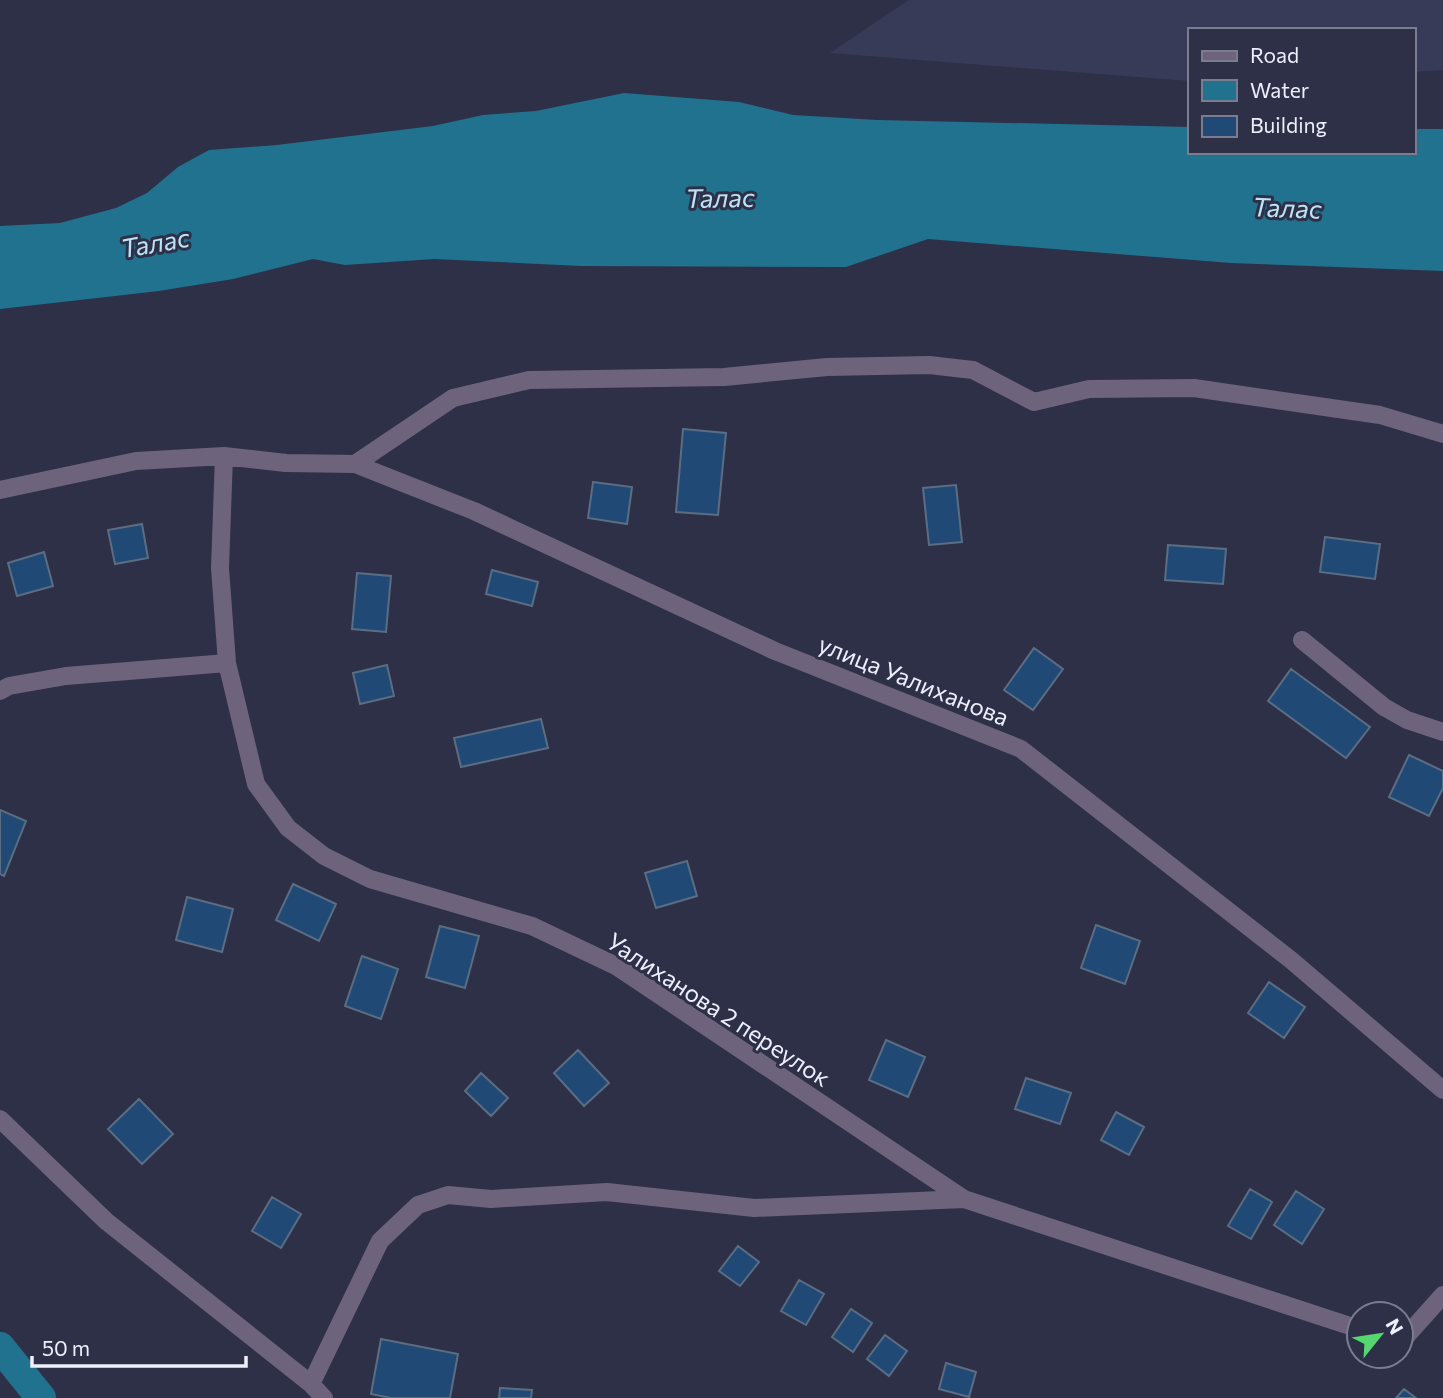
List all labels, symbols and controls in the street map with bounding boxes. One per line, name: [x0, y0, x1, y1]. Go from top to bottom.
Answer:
legend: [1188, 28, 1415, 154]
text: Road: [1250, 42, 1299, 67]
text: Water: [1250, 77, 1309, 102]
text: Building: [1250, 112, 1327, 137]
water label: Талас: [685, 181, 755, 213]
water label: Талас: [1252, 190, 1322, 224]
water label: Талас: [118, 221, 192, 263]
street label: улица Уалиханова: [815, 629, 1013, 731]
street label: Уалиханова 2 переулок: [602, 926, 836, 1092]
north arrow: [1345, 1300, 1415, 1370]
text: N: [1382, 1314, 1409, 1338]
scale bar: [32, 1324, 245, 1368]
text: 50 m: [42, 1335, 90, 1360]

